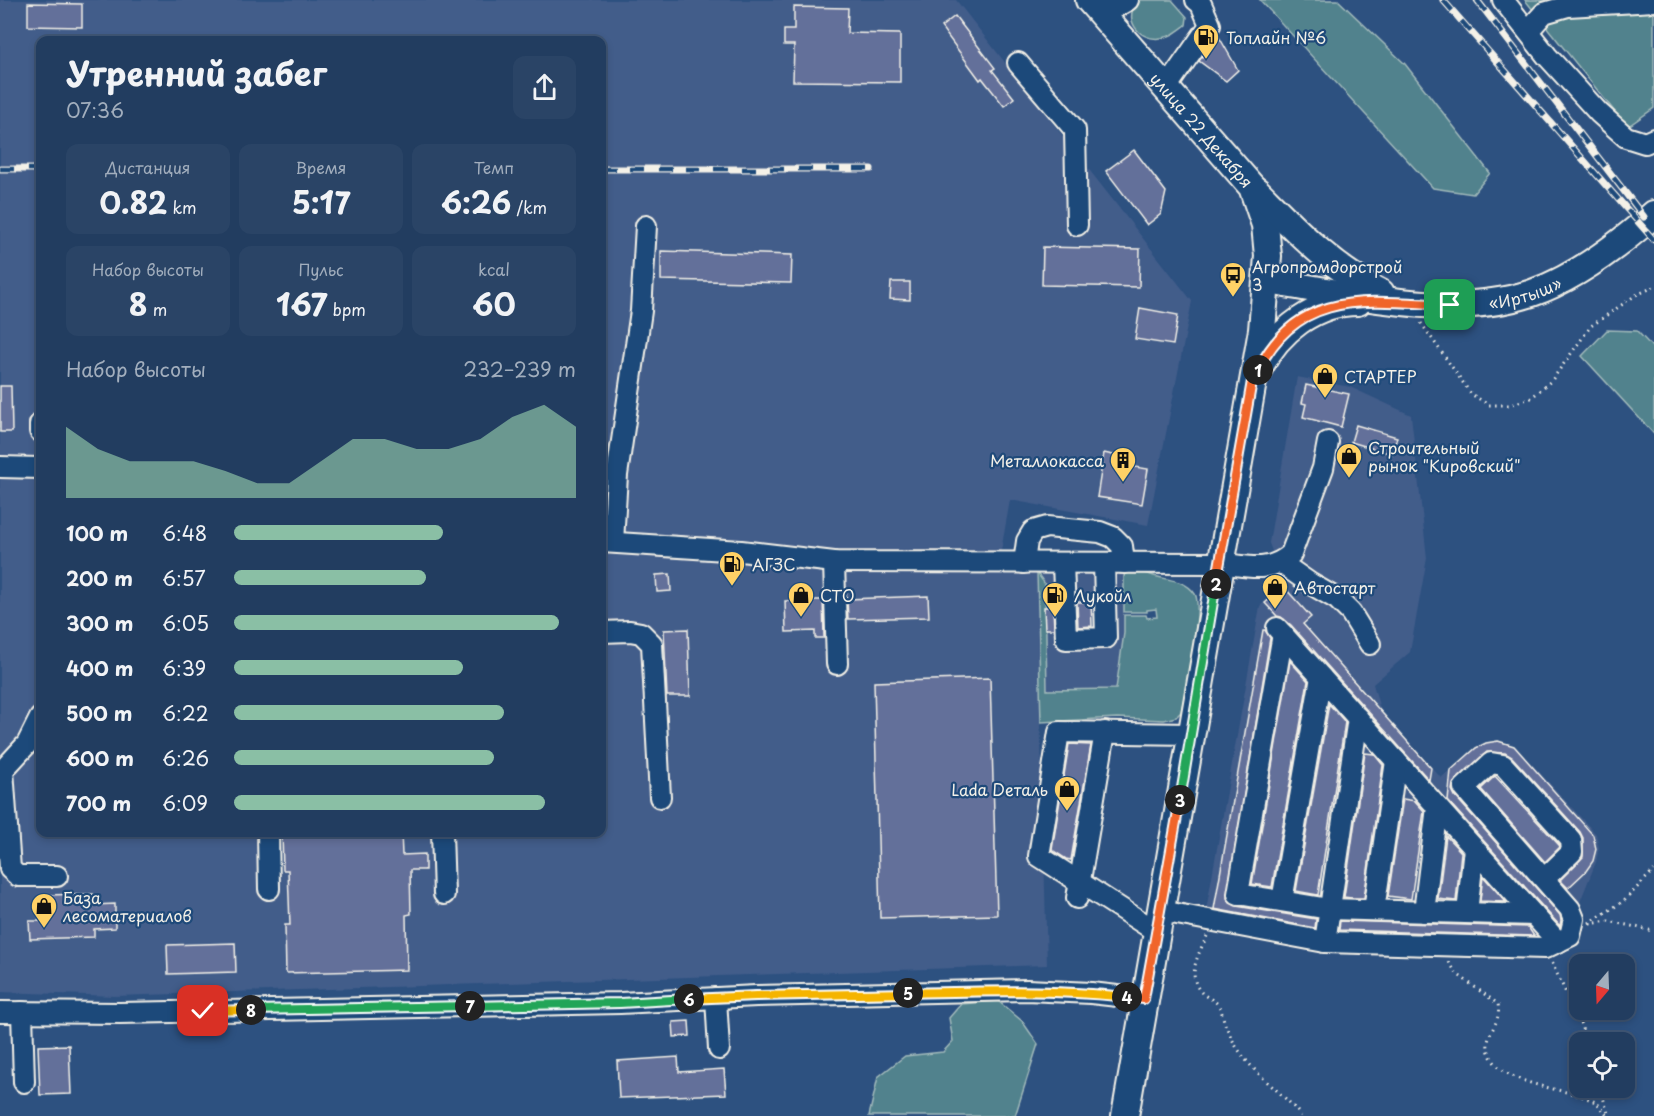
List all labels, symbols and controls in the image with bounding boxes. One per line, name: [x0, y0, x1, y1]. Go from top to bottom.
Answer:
fuel station icon: Топлайн №6: [1191, 22, 1221, 60]
place label: Топлайн №6: [1226, 25, 1326, 49]
text: Утренний забег: [66, 47, 327, 97]
button: share: [513, 56, 576, 119]
street label: улица 22 Декабря: [1145, 67, 1259, 193]
text: 07:36: [66, 95, 124, 125]
text: Дистанция: [106, 155, 190, 179]
text: Время: [295, 155, 347, 179]
text: Темп: [474, 155, 514, 179]
text: 0.82: [99, 179, 167, 224]
text: 5:17: [292, 179, 350, 224]
text: 6:26: [441, 179, 511, 224]
text: km: [167, 195, 197, 219]
text: /km: [511, 195, 547, 219]
place label: Агропромдорстрой 3: [1252, 254, 1402, 296]
text: Набор высоты: [92, 257, 204, 281]
text: Пульс: [298, 257, 344, 281]
text: kcal: [478, 257, 510, 281]
bus stop icon: Агропромдорстрой 3: [1218, 260, 1248, 298]
street label: «Иртыш»: [1487, 270, 1565, 314]
pin: [1424, 279, 1475, 330]
text: 8: [129, 281, 148, 326]
text: 167: [276, 281, 328, 326]
text: 60: [472, 281, 516, 326]
icon: arrive: [1433, 288, 1466, 321]
text: m: [148, 297, 167, 321]
text: bpm: [328, 297, 366, 321]
text: Набор высоты: [66, 354, 206, 384]
text: 232–239 m: [463, 354, 576, 384]
pin: 1: [1243, 355, 1273, 385]
text: 1: [1254, 358, 1262, 382]
shop icon: СТАРТЕР: [1310, 361, 1340, 399]
place label: СТАРТЕР: [1344, 364, 1417, 388]
place label: Строительный рынок "Кировский": [1368, 435, 1521, 477]
shop icon: Строительный рынок "Кировский": [1334, 441, 1364, 479]
building icon: Металлокасса: [1108, 445, 1138, 483]
place label: Металлокасса: [990, 448, 1104, 472]
text: 100 m: [66, 518, 128, 548]
text: 6:48: [162, 518, 207, 548]
fuel station icon: АГЗС: [717, 549, 747, 587]
place label: АГЗС: [752, 552, 796, 576]
text: 200 m: [66, 563, 133, 593]
text: 6:57: [162, 563, 206, 593]
pin: 2: [1201, 569, 1231, 599]
text: 2: [1210, 572, 1222, 596]
shop icon: Автостарт: [1260, 572, 1290, 610]
place label: Автостарт: [1294, 575, 1376, 599]
shop icon: СТО: [786, 580, 816, 618]
fuel station icon: Лукойл: [1040, 580, 1070, 618]
place label: СТО: [820, 583, 855, 607]
place label: Лукойл: [1074, 583, 1132, 607]
text: 300 m: [66, 608, 134, 638]
text: 6:05: [162, 608, 209, 638]
text: 400 m: [66, 653, 134, 683]
text: 6:39: [162, 653, 206, 683]
text: 500 m: [66, 698, 133, 728]
text: 6:22: [162, 698, 209, 728]
text: 600 m: [66, 743, 134, 773]
text: 6:26: [162, 743, 209, 773]
shop icon: Lada Dеталь: [1052, 774, 1082, 812]
place label: Lada Dеталь: [951, 777, 1048, 801]
pin: 3: [1165, 785, 1195, 815]
text: 700 m: [66, 788, 131, 818]
text: 6:09: [162, 788, 208, 818]
text: 3: [1175, 788, 1185, 812]
place label: База лесоматериалов: [62, 885, 192, 927]
shop icon: База лесоматериалов: [29, 891, 59, 929]
north arrow: [1569, 954, 1635, 1020]
map controls: [1569, 954, 1635, 1098]
pin: 5: [893, 978, 923, 1008]
text: 5: [903, 981, 913, 1005]
pin: 4: [1112, 982, 1142, 1012]
pin: 6: [674, 984, 704, 1014]
pin: [177, 985, 228, 1036]
text: 4: [1122, 985, 1132, 1009]
text: 6: [683, 987, 695, 1011]
pin: 7: [455, 991, 485, 1021]
icon: check: [186, 994, 219, 1027]
text: 7: [465, 994, 475, 1018]
pin: 8: [236, 995, 266, 1025]
text: 8: [246, 998, 256, 1022]
button: locate: [1569, 1032, 1635, 1098]

